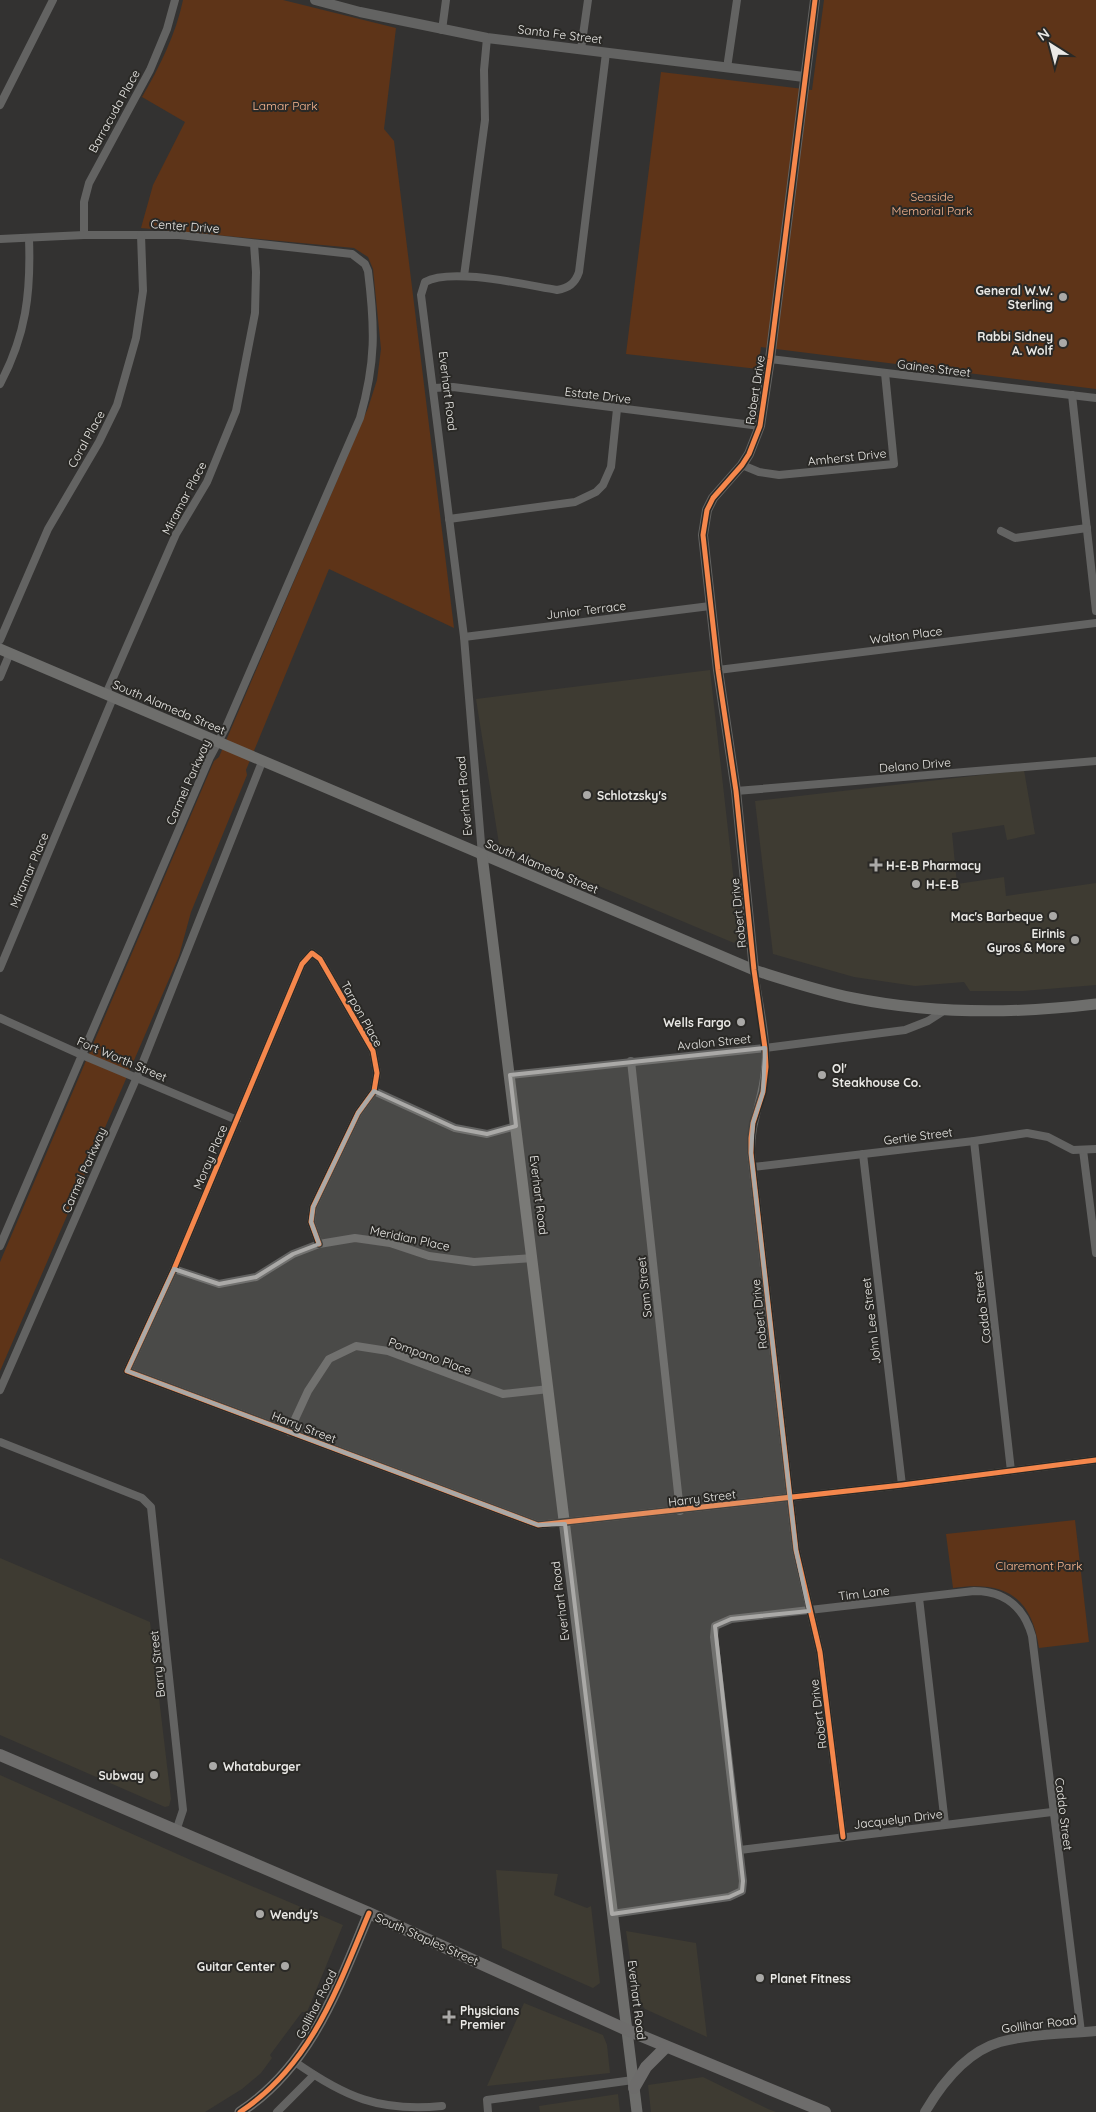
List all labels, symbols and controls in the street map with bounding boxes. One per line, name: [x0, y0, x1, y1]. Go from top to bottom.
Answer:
north arrow: [1026, 20, 1076, 70]
street label: Santa Fe Street: [517, 21, 603, 47]
text: N: [1034, 24, 1053, 45]
street label: Barracuda Place: [85, 67, 143, 155]
park label: Lamar Park: [252, 98, 318, 113]
park label: Seaside Memorial Park: [892, 189, 972, 218]
street label: Center Drive: [150, 216, 220, 236]
place label: General W.W. Sterling: [976, 283, 1053, 312]
marker: General W.W. Sterling: [1057, 291, 1069, 303]
place label: Rabbi Sidney A. Wolf: [977, 329, 1054, 358]
marker: Rabbi Sidney A. Wolf: [1057, 337, 1069, 349]
street label: Everhart Road: [436, 350, 460, 432]
street label: Robert Drive: [742, 354, 768, 426]
street label: Gaines Street: [896, 356, 972, 380]
street label: Estate Drive: [564, 383, 632, 407]
street label: Coral Place: [64, 408, 108, 470]
street label: Amherst Drive: [807, 445, 887, 469]
street label: Miramar Place: [158, 459, 210, 537]
street label: Junior Terrace: [545, 598, 627, 622]
street label: Walton Place: [869, 623, 943, 647]
street label: South Alameda Street: [110, 676, 228, 738]
street label: Carmel Parkway: [162, 737, 214, 827]
street label: Delano Drive: [879, 754, 952, 776]
street label: Everhart Road: [453, 755, 475, 837]
place label: Schlotzsky's: [597, 788, 667, 803]
marker: Schlotzsky's: [581, 789, 593, 801]
street label: Miramar Place: [6, 830, 52, 910]
street label: South Alameda Street: [483, 835, 601, 897]
place label: H-E-B Pharmacy: [886, 858, 981, 873]
marker: H-E-B Pharmacy: [870, 859, 882, 871]
street label: Robert Drive: [727, 877, 749, 949]
place label: H-E-B: [926, 877, 959, 892]
marker: H-E-B: [910, 878, 922, 890]
place label: Mac's Barbeque: [951, 909, 1043, 924]
marker: Mac's Barbeque: [1047, 910, 1059, 922]
place label: Eirinis Gyros & More: [987, 926, 1065, 955]
marker: Eirinis Gyros & More: [1069, 934, 1081, 946]
street label: Tarpon Place: [338, 979, 386, 1050]
place label: Wells Fargo: [663, 1015, 732, 1030]
marker: Wells Fargo: [735, 1016, 747, 1028]
street label: Avalon Street: [676, 1031, 752, 1053]
street label: Fort Worth Street: [75, 1033, 169, 1085]
place label: Ol' Steakhouse Co.: [832, 1061, 921, 1090]
marker: Ol' Steakhouse Co.: [816, 1069, 828, 1081]
street label: Moray Place: [190, 1122, 231, 1192]
street label: Gertie Street: [883, 1124, 953, 1148]
street label: Carmel Parkway: [58, 1125, 110, 1215]
street label: Everhart Road: [527, 1154, 551, 1236]
street label: Meridian Place: [369, 1222, 452, 1254]
street label: Sam Street: [633, 1256, 655, 1318]
street label: Caddo Street: [970, 1270, 994, 1344]
street label: John Lee Street: [858, 1277, 884, 1365]
street label: Robert Drive: [748, 1278, 770, 1350]
street label: Pompano Place: [386, 1334, 474, 1378]
street label: Harry Street: [270, 1408, 338, 1446]
street label: Harry Street: [667, 1486, 737, 1510]
park label: Claremont Park: [996, 1558, 1082, 1573]
street label: Everhart Road: [548, 1560, 572, 1642]
street label: Tim Lane: [838, 1582, 891, 1604]
street label: Barry Street: [146, 1630, 168, 1698]
street label: Robert Drive: [806, 1678, 830, 1750]
place label: Whataburger: [223, 1759, 301, 1774]
marker: Whataburger: [207, 1760, 219, 1772]
place label: Subway: [98, 1768, 144, 1783]
marker: Subway: [148, 1769, 160, 1781]
street label: Caddo Street: [1052, 1777, 1076, 1851]
street label: Jacquelyn Drive: [853, 1806, 944, 1832]
place label: Wendy's: [270, 1907, 318, 1922]
marker: Wendy's: [254, 1908, 266, 1920]
street label: South Staples Street: [373, 1909, 481, 1969]
place label: Guitar Center: [197, 1959, 275, 1974]
street label: Everhart Road: [625, 1959, 649, 2041]
marker: Guitar Center: [279, 1960, 291, 1972]
street label: Gollihar Road: [292, 1967, 340, 2041]
place label: Planet Fitness: [770, 1971, 851, 1986]
marker: Planet Fitness: [754, 1972, 766, 1984]
place label: Physicians Premier: [460, 2003, 520, 2032]
marker: Physicians Premier: [442, 2010, 456, 2024]
street label: Gollihar Road: [1001, 2012, 1077, 2036]

